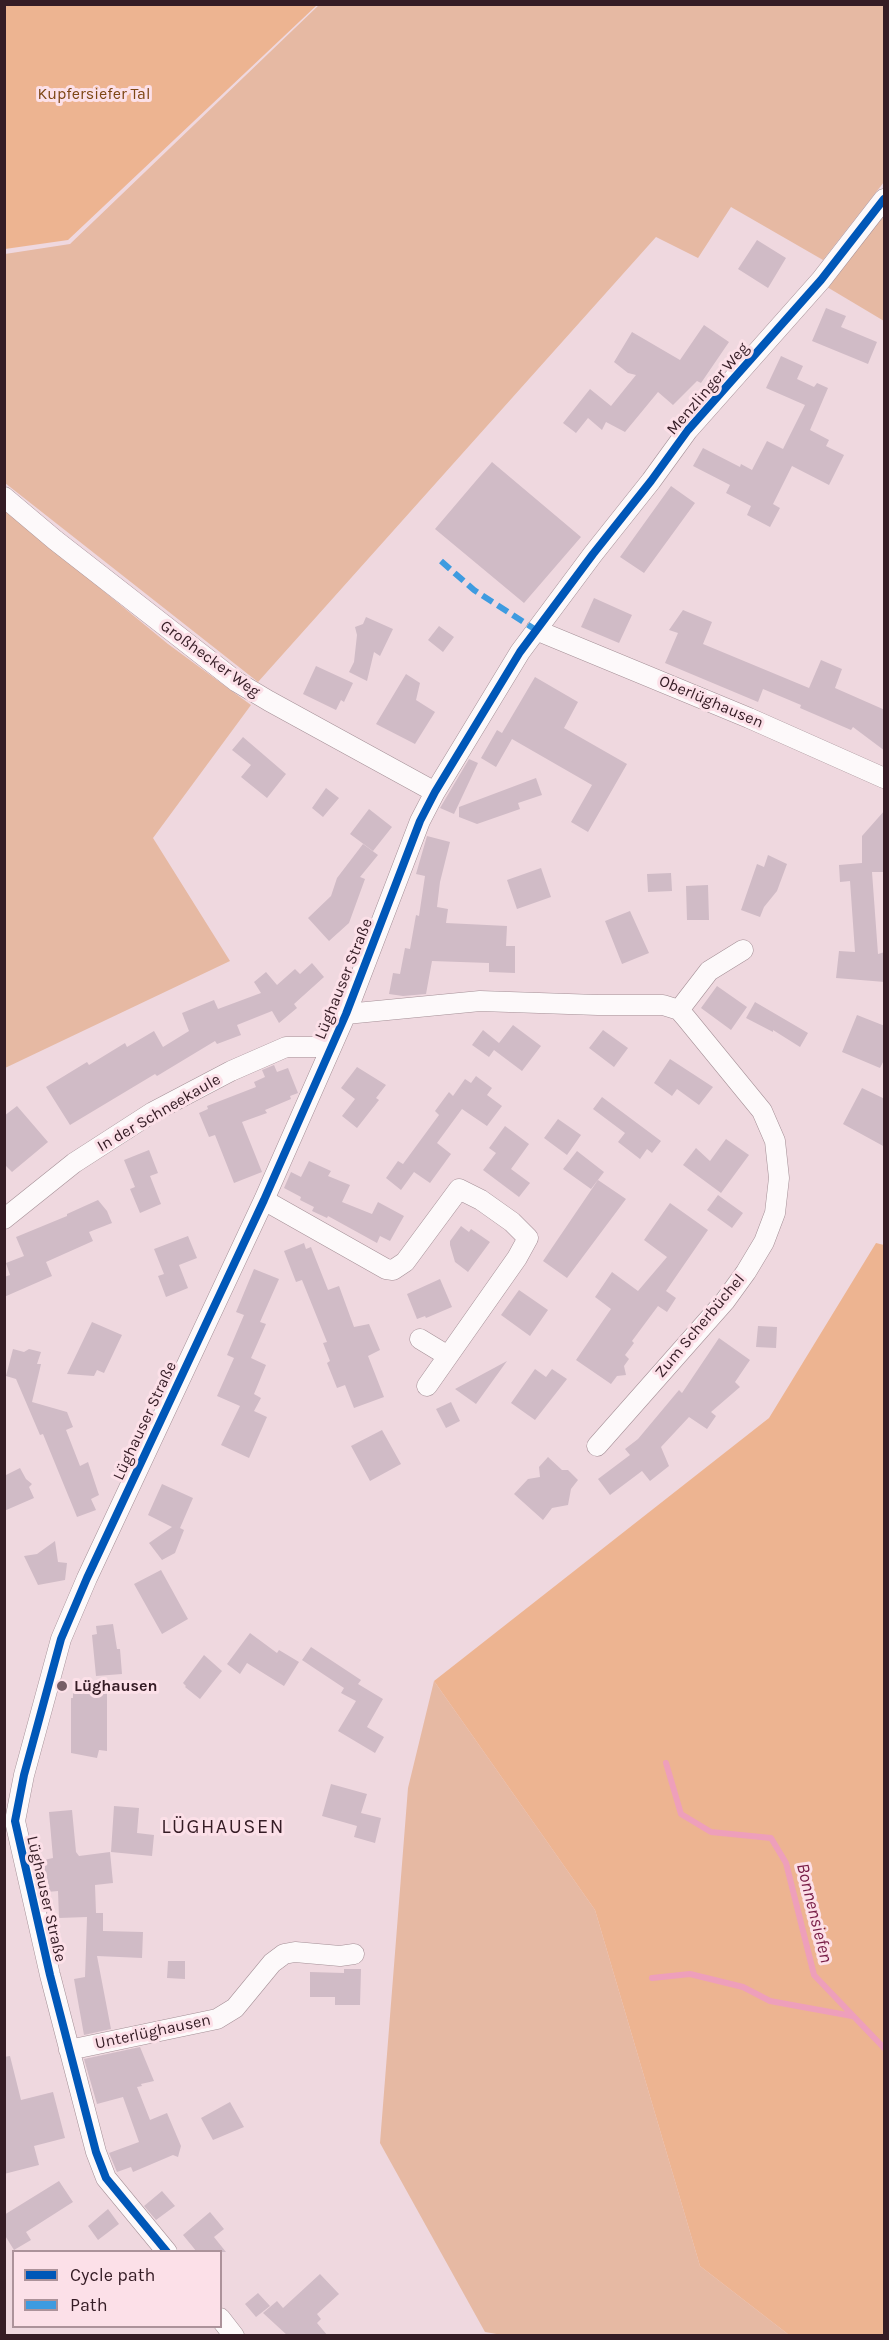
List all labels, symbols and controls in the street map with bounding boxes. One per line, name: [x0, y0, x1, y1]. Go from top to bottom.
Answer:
park label: Kupfersiefer Tal: [38, 84, 150, 104]
street label: Menzlinger Weg: [663, 339, 753, 439]
street label: Großhecker Weg: [156, 616, 264, 702]
street label: Oberlüghausen: [656, 671, 766, 733]
street label: Lüghauser Straße: [311, 916, 377, 1042]
street label: In der Schneekaule: [94, 1070, 224, 1156]
street label: Zum Scherbüchel: [651, 1270, 749, 1382]
street label: Lüghauser Straße: [109, 1359, 181, 1483]
place label: Lüghausen: [74, 1676, 157, 1696]
marker: Lüghausen: [55, 1679, 69, 1693]
district label: LÜGHAUSEN: [161, 1815, 285, 1839]
street label: Lüghauser Straße: [22, 1834, 70, 1964]
water label: Bonnensiefen: [791, 1861, 837, 1965]
street label: Unterlüghausen: [93, 2010, 213, 2054]
legend: [12, 2250, 222, 2328]
text: Cycle path: [70, 2264, 155, 2286]
text: Path: [70, 2294, 108, 2316]

